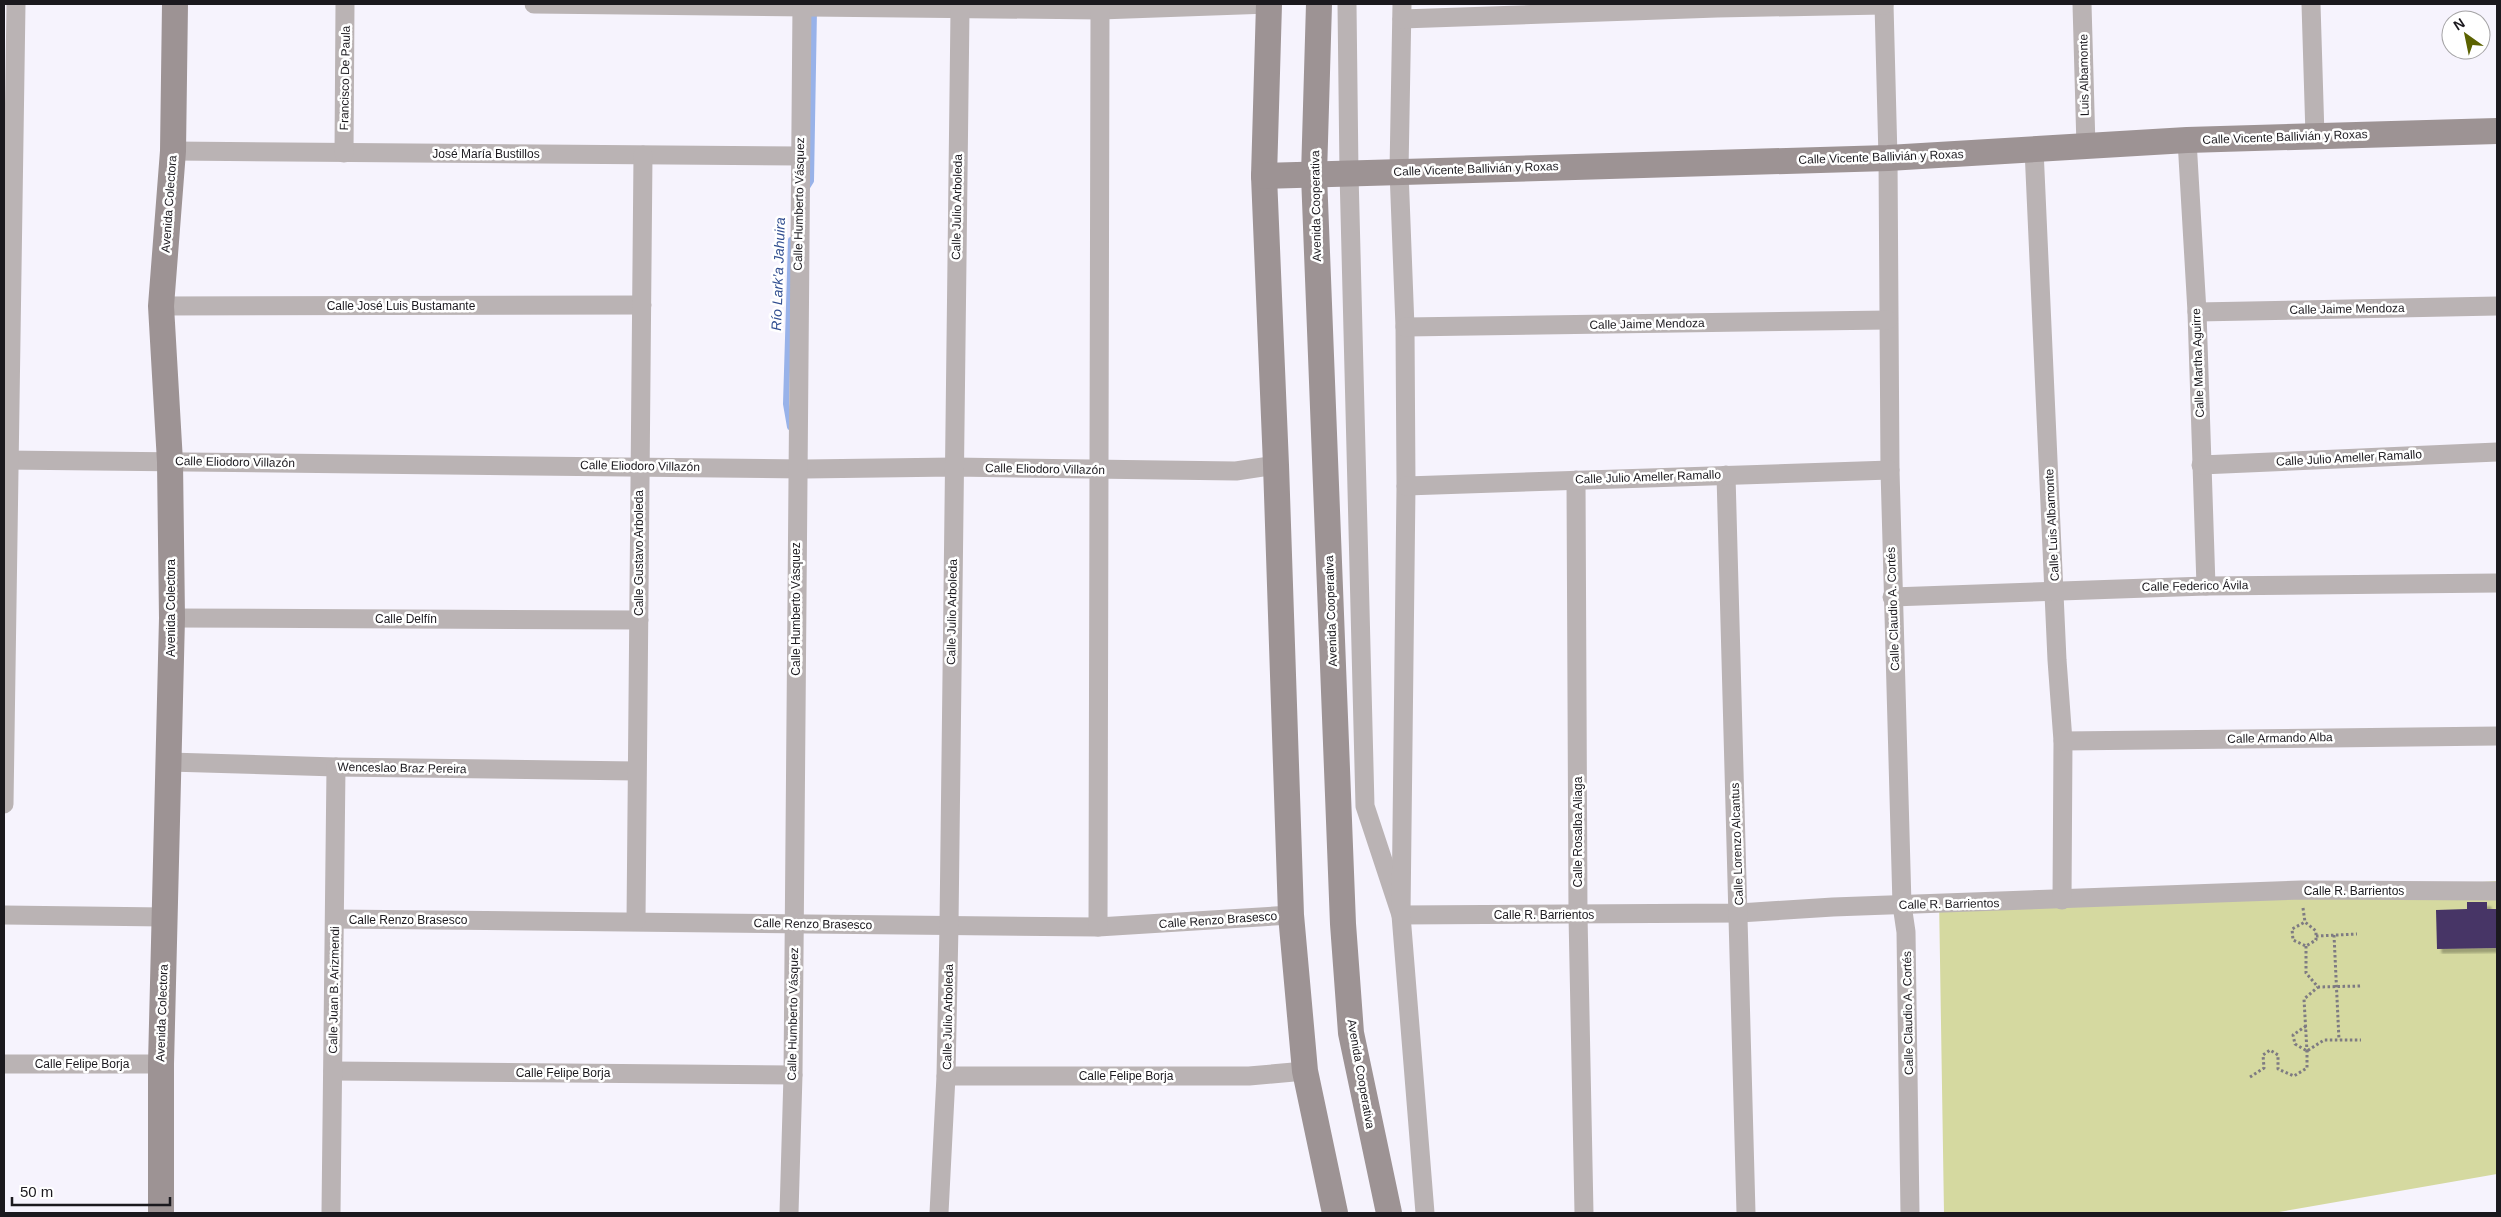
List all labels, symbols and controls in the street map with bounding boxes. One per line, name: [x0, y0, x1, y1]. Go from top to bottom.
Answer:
north arrow: [2441, 10, 2491, 60]
text: N: [2450, 15, 2468, 34]
street label: Francisco De Paula: [337, 25, 353, 130]
street label: Luis Albamonte: [2076, 34, 2092, 116]
street label: Calle Vicente Ballivián y Roxas: [2202, 127, 2368, 147]
street label: Calle Humberto Vásquez: [791, 137, 807, 271]
street label: José María Bustillos: [432, 147, 540, 161]
street label: Calle Vicente Ballivián y Roxas: [1798, 147, 1964, 167]
street label: Avenida Cooperativa: [1308, 150, 1324, 262]
street label: Avenida Colectora: [159, 154, 179, 253]
street label: Calle Julio Arboleda: [949, 154, 965, 260]
street label: Calle Vicente Ballivián y Roxas: [1393, 159, 1559, 179]
water label: Río Lark’a Jahuira: [768, 217, 788, 331]
street label: Calle José Luis Bustamante: [327, 299, 476, 313]
street label: Calle Jaime Mendoza: [2289, 301, 2405, 317]
street label: Calle Martha Aguirre: [2189, 308, 2207, 418]
street label: Calle Jaime Mendoza: [1589, 316, 1705, 332]
street label: Calle Julio Ameller Ramallo: [2276, 447, 2423, 469]
street label: Calle Eliodoro Villazón: [175, 454, 295, 470]
street label: Calle Eliodoro Villazón: [580, 458, 700, 474]
street label: Calle Eliodoro Villazón: [985, 461, 1105, 477]
street label: Calle Julio Ameller Ramallo: [1575, 467, 1722, 487]
street label: Calle Luis Albamonte: [2042, 468, 2062, 582]
street label: Calle Gustavo Arboleda: [632, 490, 646, 616]
street label: Calle Humberto Vásquez: [789, 542, 803, 676]
street label: Calle Claudio A. Cortés: [1884, 547, 1902, 671]
street label: Avenida Cooperativa: [1322, 555, 1340, 667]
street label: Avenida Colectora: [164, 559, 178, 657]
street label: Calle Julio Arboleda: [944, 559, 960, 665]
street label: Calle Federico Ávila: [2142, 577, 2249, 594]
street label: Calle Delfín: [375, 612, 437, 626]
street label: Calle Armando Alba: [2227, 730, 2333, 746]
street label: Wenceslao Braz Pereira: [337, 760, 467, 776]
street label: Calle Rosalba Aliaga: [1571, 776, 1585, 887]
street label: Calle Lorenzo Alcantus: [1728, 782, 1746, 906]
street label: Calle R. Barrientos: [2304, 884, 2404, 898]
street label: Calle R. Barrientos: [1899, 896, 1999, 912]
street label: Calle R. Barrientos: [1494, 908, 1594, 922]
street label: Calle Renzo Brasesco: [1158, 909, 1278, 931]
street label: Calle Renzo Brasesco: [349, 913, 468, 927]
street label: Calle Renzo Brasesco: [754, 916, 873, 932]
street label: Calle Juan B. Arizmendi: [326, 926, 342, 1054]
street label: Calle Humberto Vásquez: [785, 947, 801, 1081]
street label: Calle Claudio A. Cortés: [1900, 951, 1916, 1075]
street label: Avenida Colectora: [153, 964, 171, 1062]
street label: Calle Julio Arboleda: [940, 964, 956, 1070]
street label: Avenida Cooperativa: [1344, 1018, 1378, 1130]
street label: Calle Felipe Borja: [35, 1057, 130, 1071]
street label: Calle Felipe Borja: [516, 1066, 611, 1080]
street label: Calle Felipe Borja: [1079, 1069, 1174, 1083]
scale bar: [12, 1174, 170, 1206]
text: 50 m: [20, 1183, 53, 1200]

